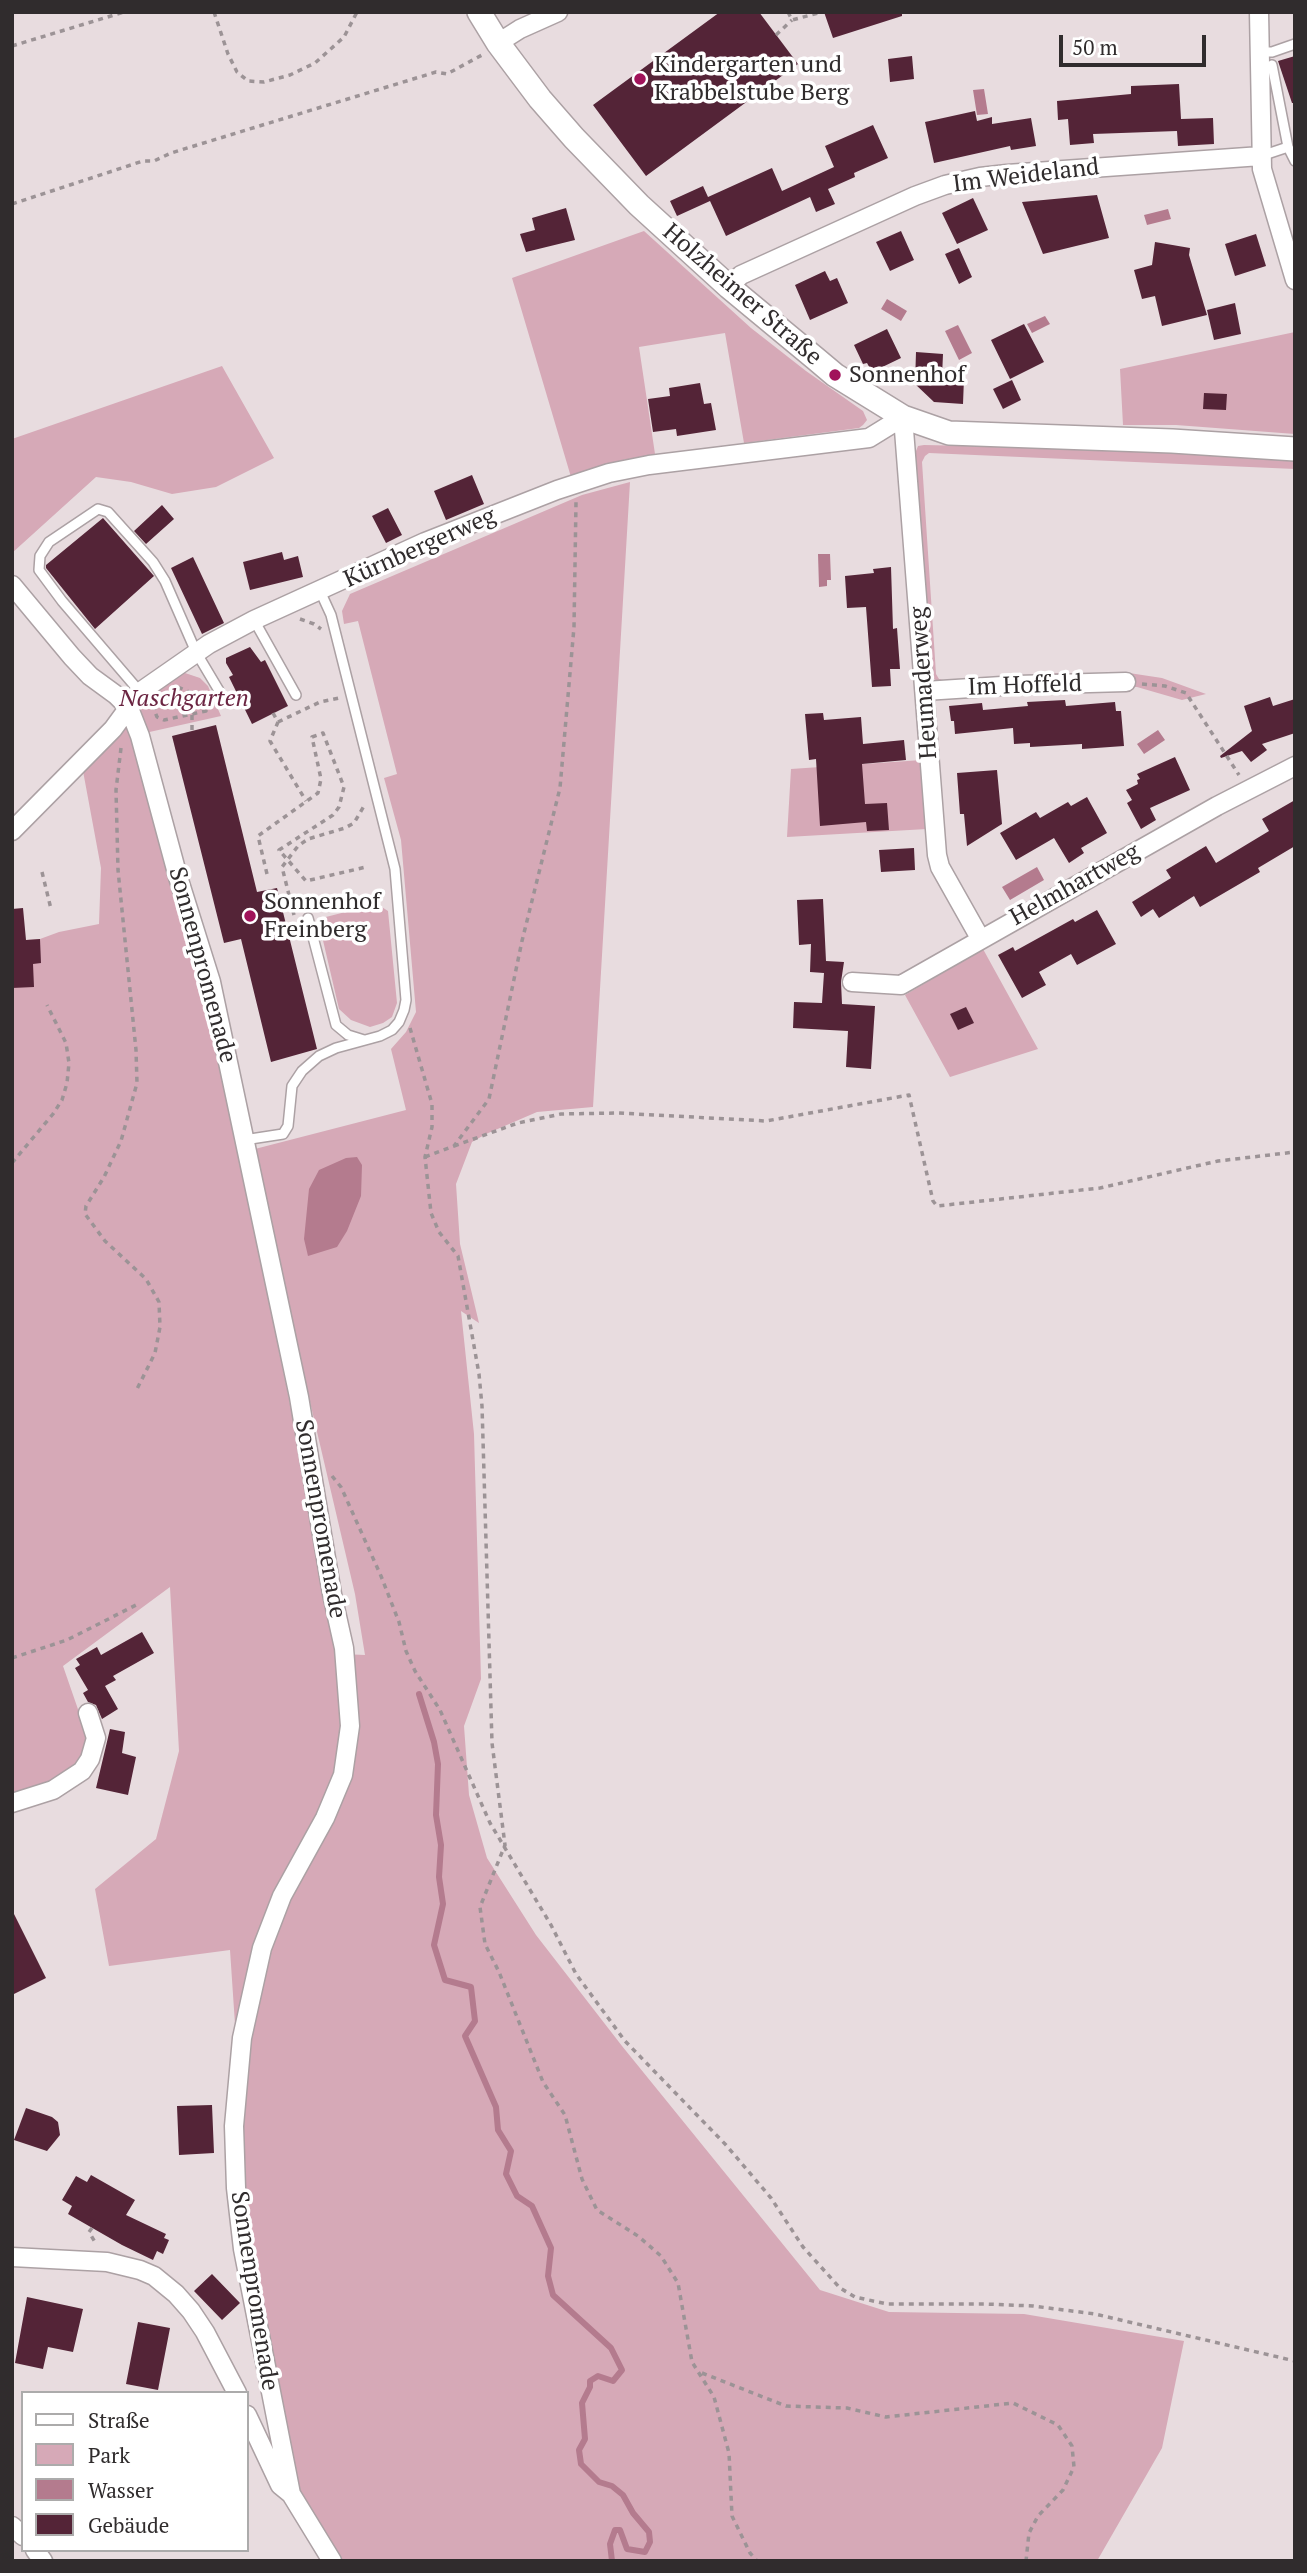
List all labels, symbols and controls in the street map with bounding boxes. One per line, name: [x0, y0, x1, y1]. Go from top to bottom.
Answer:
scale bar: [1062, 21, 1209, 65]
text: 50 m: [1072, 33, 1118, 61]
place label: Kindergarten und Krabbelstube Berg: [654, 51, 849, 107]
marker: Kindergarten und Krabbelstube Berg: [632, 71, 648, 87]
street label: Im Weideland: [951, 153, 1101, 199]
street label: Holzheimer Straße: [657, 218, 827, 372]
place label: Sonnenhof: [849, 361, 966, 389]
marker: Sonnenhof: [827, 367, 843, 383]
street label: Kürnbergerweg: [340, 502, 500, 594]
street label: Heumaderweg: [904, 606, 944, 760]
street label: Im Hoffeld: [967, 670, 1083, 702]
park label: Naschgarten: [119, 685, 249, 713]
street label: Helmhartweg: [1005, 838, 1145, 932]
street label: Sonnenpromenade: [162, 864, 242, 1066]
place label: Sonnenhof Freinberg: [264, 888, 381, 944]
marker: Sonnenhof Freinberg: [242, 908, 258, 924]
street label: Sonnenpromenade: [288, 1417, 352, 1621]
street label: Sonnenpromenade: [224, 2189, 284, 2393]
legend: [21, 2391, 248, 2552]
text: Straße: [88, 2406, 150, 2434]
text: Park: [88, 2441, 130, 2469]
text: Wasser: [88, 2476, 154, 2504]
text: Gebäude: [88, 2511, 169, 2539]

